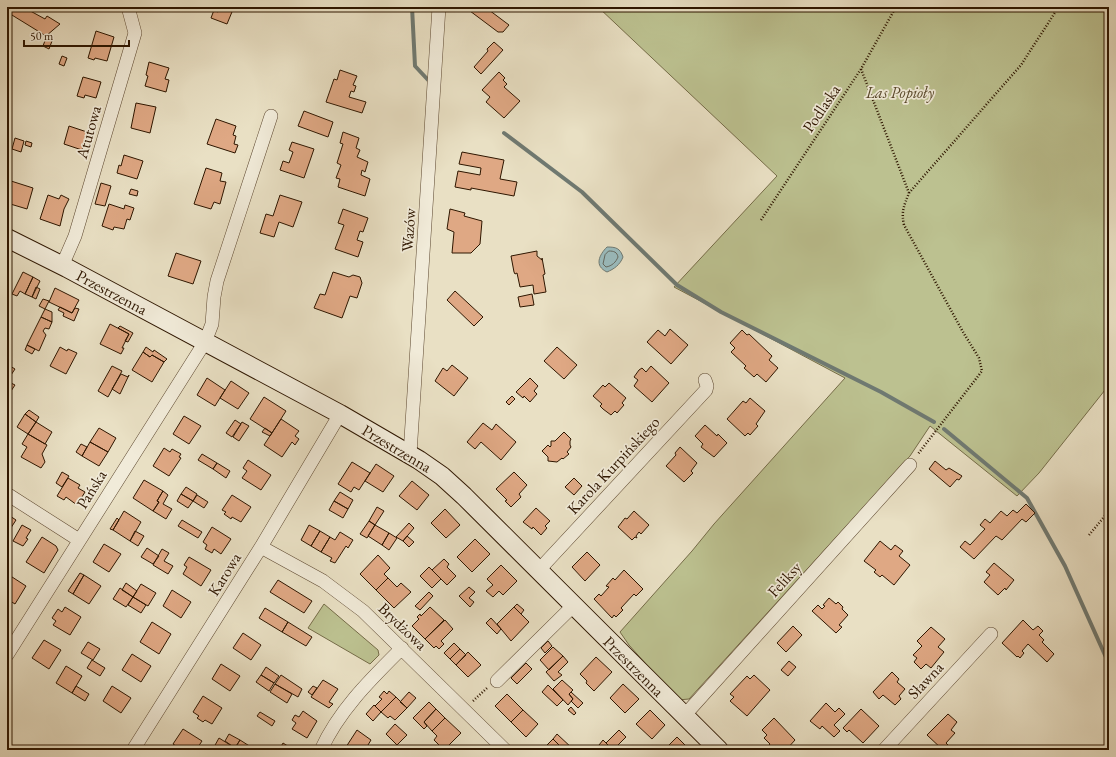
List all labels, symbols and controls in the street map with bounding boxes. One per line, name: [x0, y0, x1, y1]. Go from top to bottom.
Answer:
scale bar: [24, 22, 129, 48]
text: 50 m: [30, 28, 54, 44]
street label: Podlaska: [798, 80, 845, 136]
park label: Las Popioły: [865, 82, 935, 103]
street label: Atutowa: [71, 103, 106, 162]
street label: Wazów: [396, 206, 421, 253]
street label: Przestrzenna: [73, 265, 151, 320]
street label: Karola Kurpińskiego: [562, 412, 664, 519]
street label: Przestrzenna: [358, 419, 436, 478]
street label: Pańska: [71, 465, 112, 513]
street label: Karowa: [203, 548, 246, 600]
street label: Feliksy: [763, 556, 807, 602]
street label: Brydżowa: [374, 598, 432, 655]
street label: Przestrzenna: [599, 632, 669, 702]
street label: Sławna: [903, 657, 948, 704]

